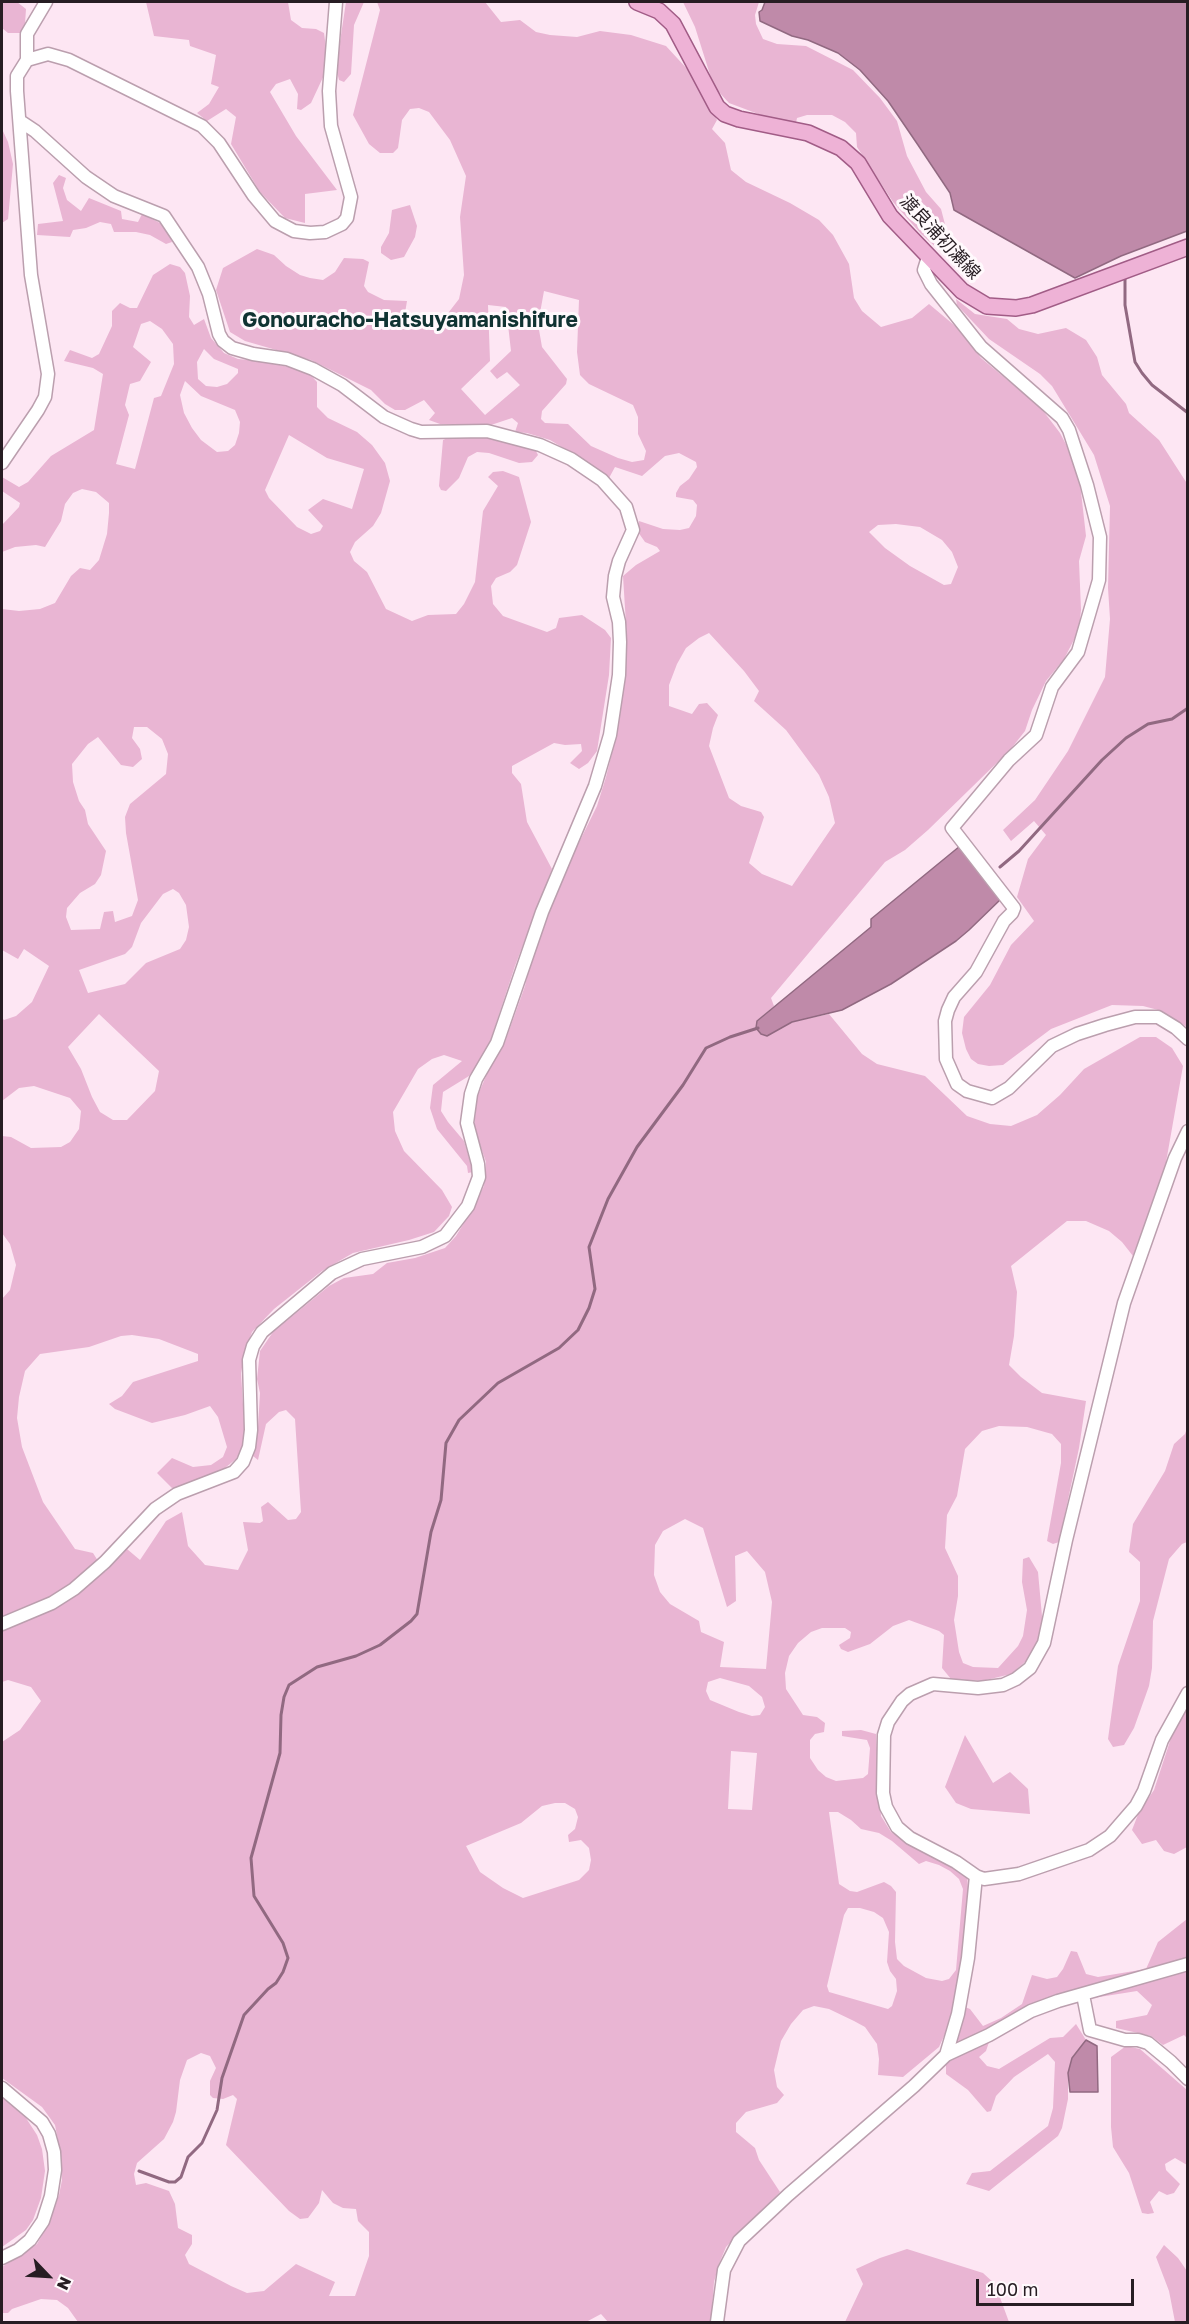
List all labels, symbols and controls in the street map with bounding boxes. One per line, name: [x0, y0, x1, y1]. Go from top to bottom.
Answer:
street label: 渡良浦初瀬線: [895, 190, 985, 284]
district label: Gonouracho-Hatsuyamanishifure: [242, 307, 578, 333]
north arrow: [18, 2246, 78, 2306]
scale bar: [979, 2267, 1136, 2305]
text: N: [53, 2274, 76, 2293]
text: 100 m: [987, 2278, 1038, 2300]

